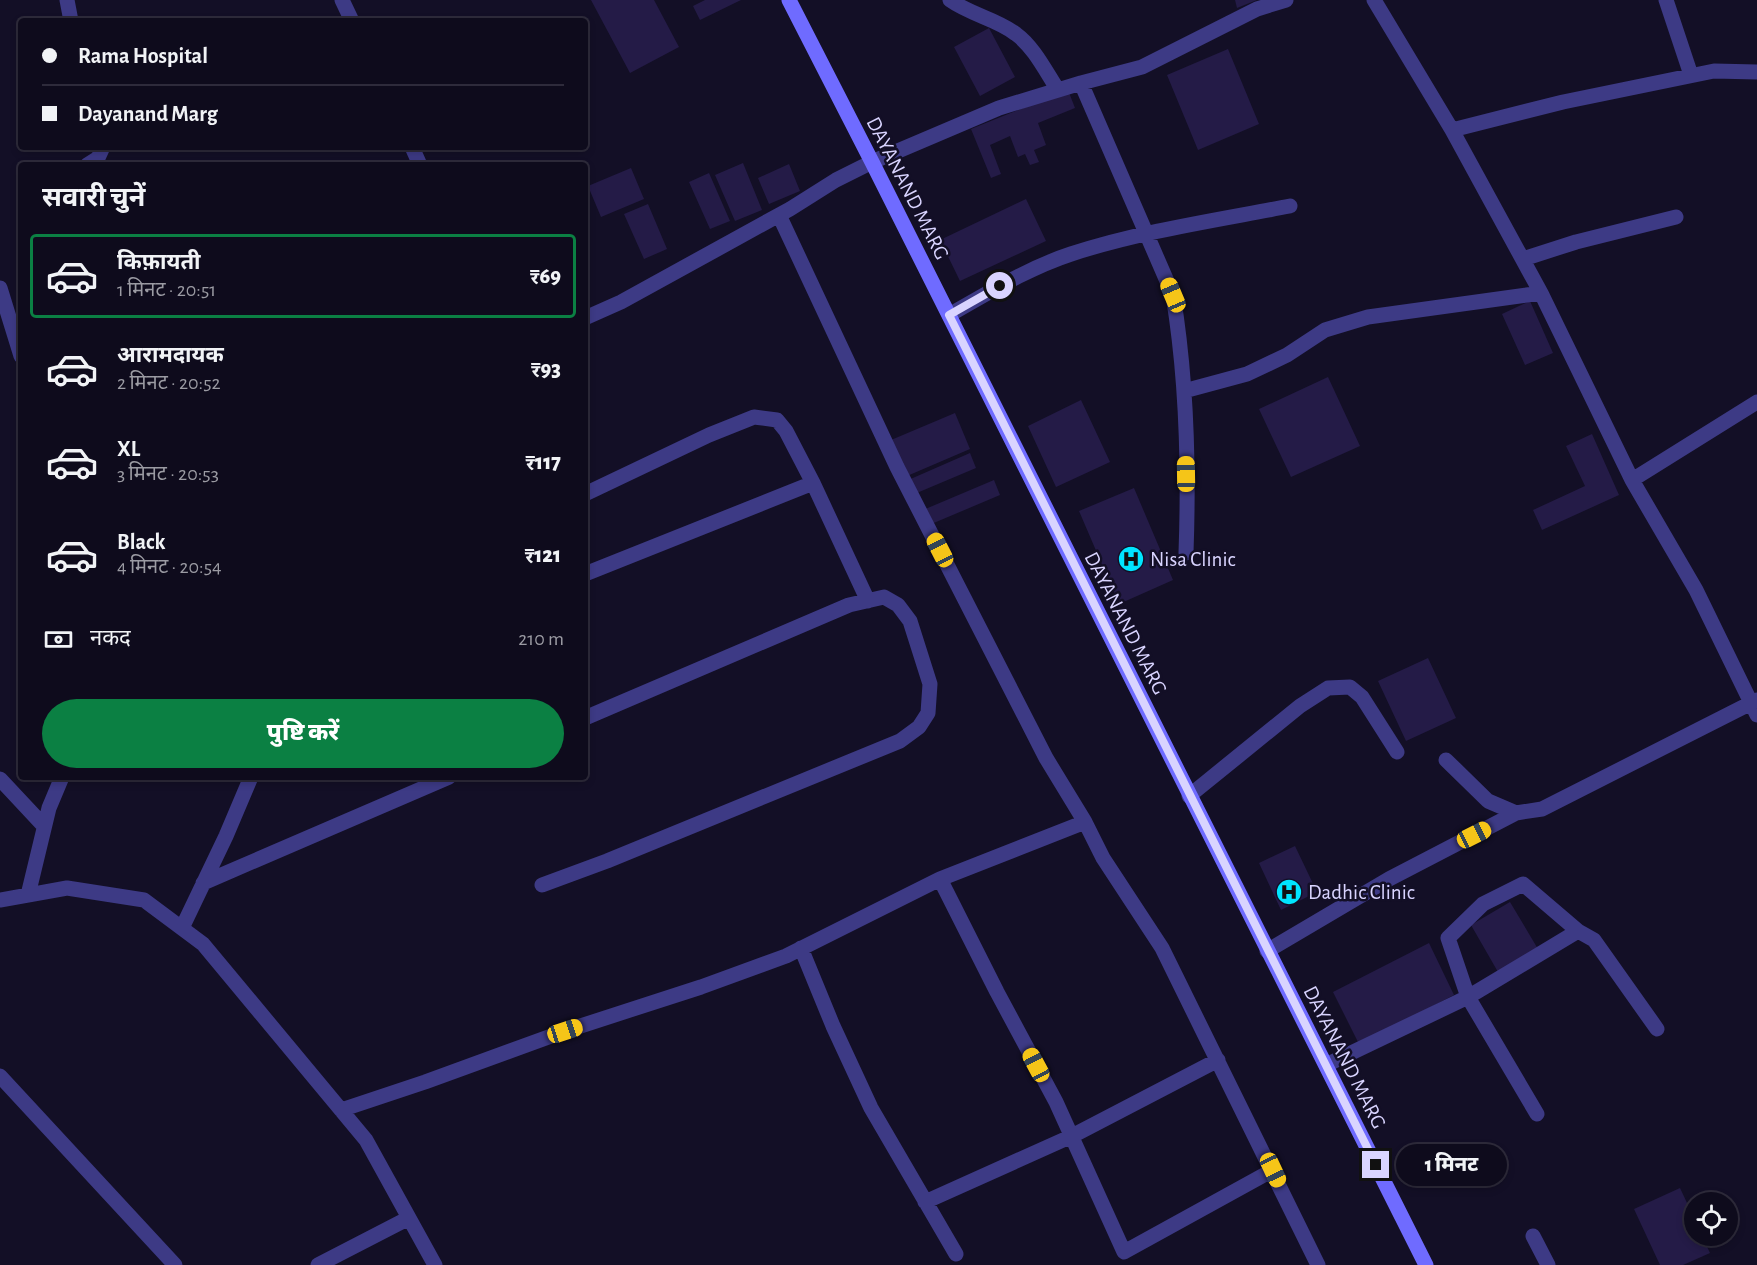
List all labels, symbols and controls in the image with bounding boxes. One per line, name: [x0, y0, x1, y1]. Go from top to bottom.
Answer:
text: Rama Hospital: [78, 45, 208, 67]
text: Dayanand Marg: [78, 103, 218, 125]
street label: DAYANAND MARG: [863, 113, 953, 263]
text: सवारी चुनें: [42, 184, 145, 211]
icon: car: [45, 249, 99, 303]
text: किफ़ायती: [117, 251, 201, 273]
text: ₹69: [530, 265, 561, 287]
route start: [986, 272, 1013, 299]
car: [1158, 275, 1188, 315]
text: 1 मिनट · 20:51: [117, 280, 216, 300]
icon: car: [45, 342, 99, 396]
text: आरामदायक: [117, 344, 224, 366]
text: ₹93: [531, 358, 561, 380]
text: 2 मिनट · 20:52: [117, 373, 221, 393]
icon: car: [45, 435, 99, 489]
text: XL: [117, 438, 140, 460]
text: ₹117: [526, 451, 561, 473]
car: [1177, 456, 1195, 492]
text: 3 मिनट · 20:53: [117, 464, 219, 484]
icon: car: [45, 528, 99, 582]
car: [924, 530, 956, 570]
text: Black: [117, 531, 165, 553]
text: ₹121: [525, 544, 561, 566]
hospital icon: Nisa Clinic: [1116, 544, 1146, 574]
street label: DAYANAND MARG: [1081, 548, 1171, 698]
place label: Nisa Clinic: [1150, 549, 1236, 570]
text: 4 मिनट · 20:54: [117, 557, 222, 577]
icon: cash: [42, 623, 75, 656]
text: नकद: [90, 627, 131, 649]
text: 210 m: [518, 629, 564, 649]
button: पुष्टि करें: [42, 699, 564, 768]
car: [1454, 819, 1494, 851]
hospital icon: Dadhic Clinic: [1274, 877, 1304, 907]
place label: Dadhic Clinic: [1308, 882, 1415, 903]
street label: DAYANAND MARG: [1300, 982, 1390, 1132]
car: [545, 1017, 585, 1045]
car: [1020, 1045, 1052, 1085]
callout: 1 मिनट: [1397, 1144, 1508, 1186]
car: [1257, 1150, 1289, 1190]
route end: [1362, 1151, 1389, 1178]
text: 1 मिनट: [1425, 1155, 1478, 1175]
map controls: [1684, 1192, 1738, 1246]
button: locate: [1684, 1192, 1738, 1246]

